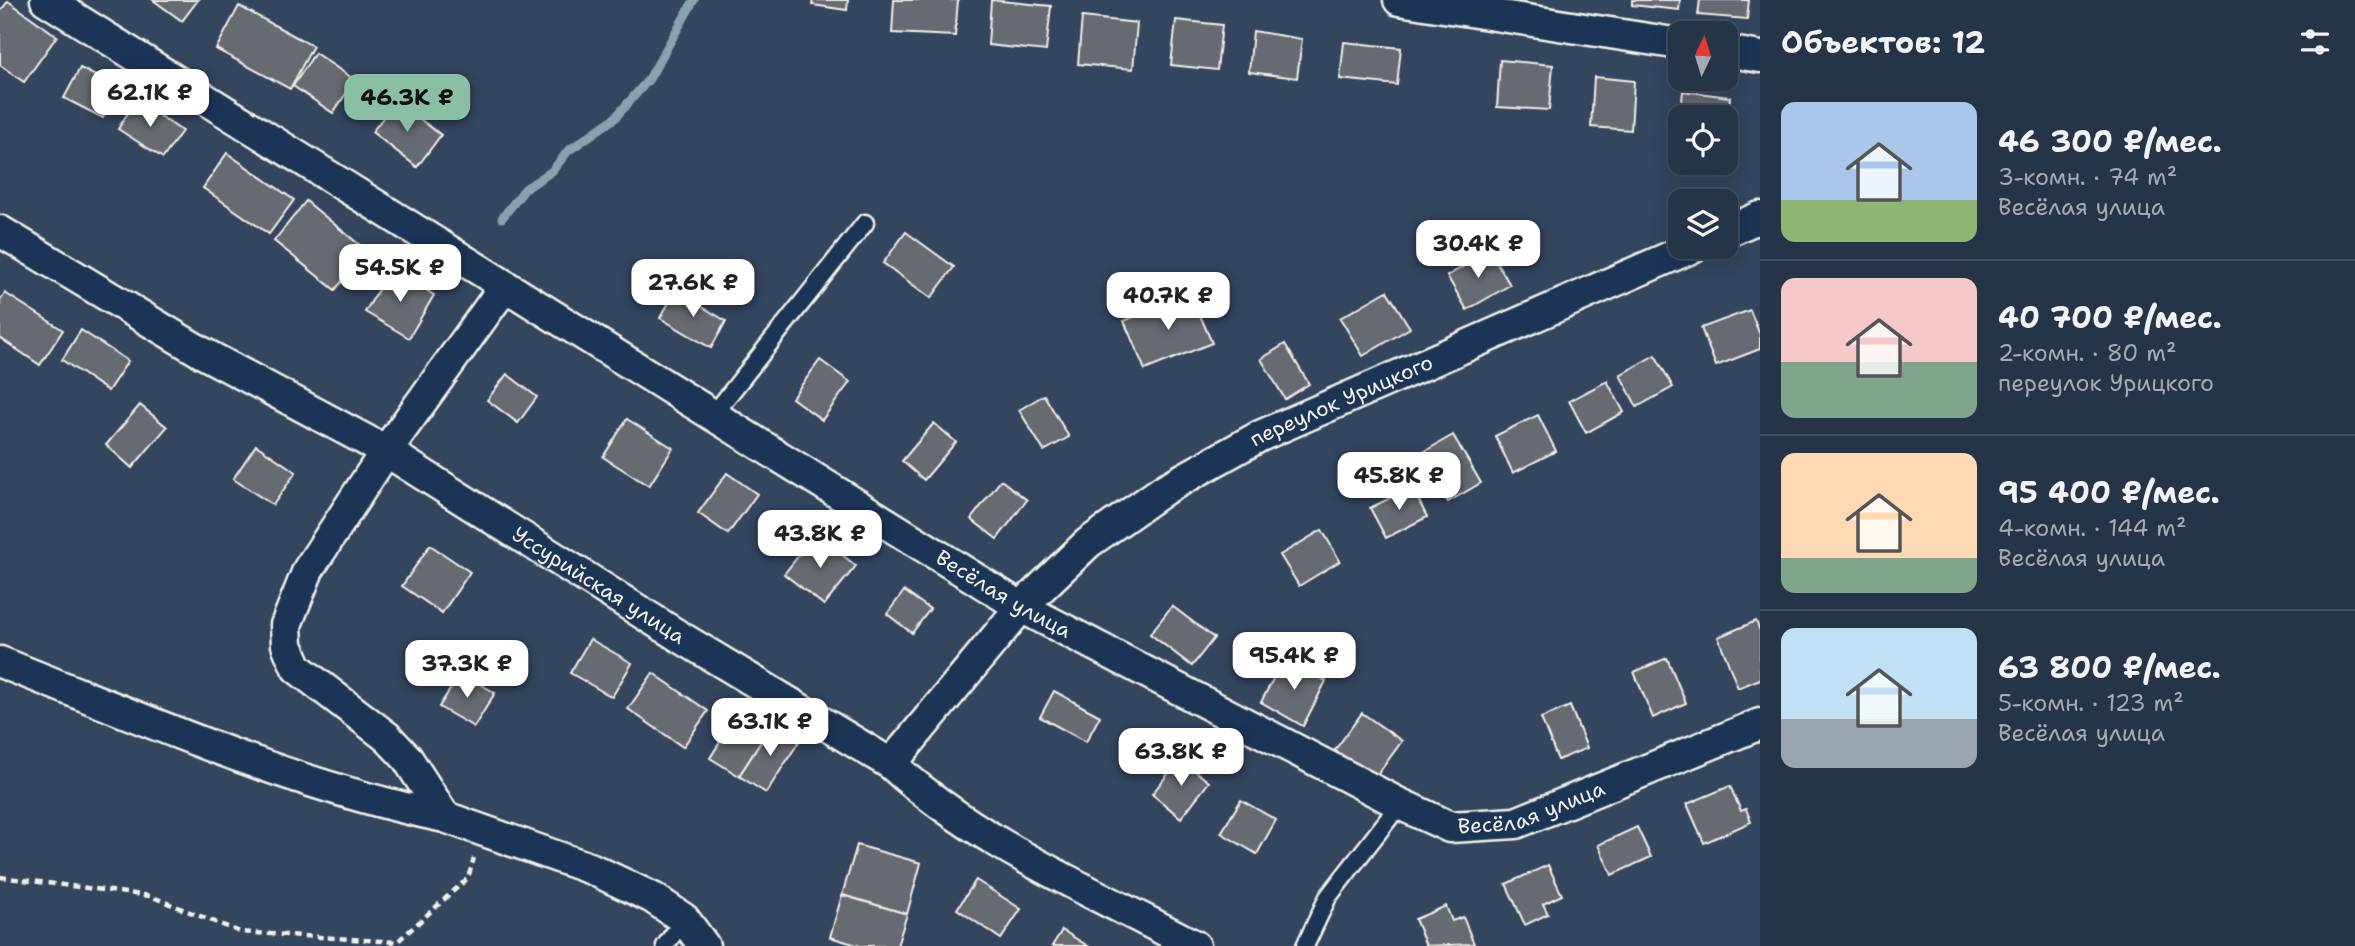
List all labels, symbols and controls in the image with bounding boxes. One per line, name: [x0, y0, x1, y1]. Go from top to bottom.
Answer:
north arrow: [1668, 21, 1738, 91]
map controls: [1668, 21, 1738, 259]
text: Объектов: 12: [1781, 22, 1985, 63]
icon: filters: [2296, 23, 2334, 61]
pin: 62.1K ₽: [85, 69, 215, 129]
pin: 46.3K ₽: [342, 74, 472, 134]
text: 62.1K ₽: [107, 77, 193, 107]
text: 46.3K ₽: [360, 82, 454, 112]
button: locate: [1668, 105, 1738, 175]
text: 46 300 ₽/мес.: [1998, 121, 2222, 162]
icon: home: [1837, 130, 1921, 214]
text: 3-комн. · 74 m²: [1998, 162, 2177, 192]
button: layers: [1668, 189, 1738, 259]
text: Весёлая улица: [1998, 192, 2165, 222]
pin: 30.4K ₽: [1413, 220, 1543, 280]
text: 30.4K ₽: [1432, 228, 1524, 258]
pin: 54.5K ₽: [335, 244, 465, 304]
text: 54.5K ₽: [355, 252, 445, 282]
pin: 27.6K ₽: [628, 260, 758, 319]
text: 27.6K ₽: [647, 267, 739, 297]
pin: 40.7K ₽: [1103, 272, 1233, 332]
text: 40.7K ₽: [1123, 280, 1213, 310]
text: 40 700 ₽/мес.: [1998, 297, 2222, 338]
icon: home: [1837, 306, 1921, 390]
text: 2-комн. · 80 m²: [1998, 338, 2177, 368]
street label: переулок Урицкого: [1244, 348, 1437, 453]
text: переулок Урицкого: [1998, 368, 2214, 398]
pin: 45.8K ₽: [1334, 452, 1464, 512]
text: 45.8K ₽: [1354, 460, 1444, 490]
text: 95 400 ₽/мес.: [1998, 472, 2220, 513]
icon: home: [1837, 481, 1921, 565]
pin: 43.8K ₽: [755, 510, 885, 570]
text: 4-комн. · 144 m²: [1998, 513, 2187, 543]
text: 43.8K ₽: [774, 518, 866, 548]
street label: Уссурийская улица: [507, 520, 690, 651]
street label: Весёлая улица: [931, 543, 1076, 645]
text: Весёлая улица: [1998, 543, 2165, 573]
pin: 95.4K ₽: [1229, 632, 1359, 692]
pin: 37.3K ₽: [402, 640, 532, 700]
text: 95.4K ₽: [1249, 640, 1339, 670]
text: 63 800 ₽/мес.: [1998, 647, 2221, 688]
text: 37.3K ₽: [421, 648, 513, 678]
icon: home: [1837, 656, 1921, 740]
text: 5-комн. · 123 m²: [1998, 688, 2184, 718]
pin: 63.1K ₽: [705, 698, 835, 758]
text: 63.1K ₽: [727, 706, 813, 736]
text: Весёлая улица: [1998, 718, 2165, 748]
pin: 63.8K ₽: [1116, 728, 1246, 788]
text: 63.8K ₽: [1135, 736, 1227, 766]
street label: Весёлая улица: [1457, 774, 1609, 840]

